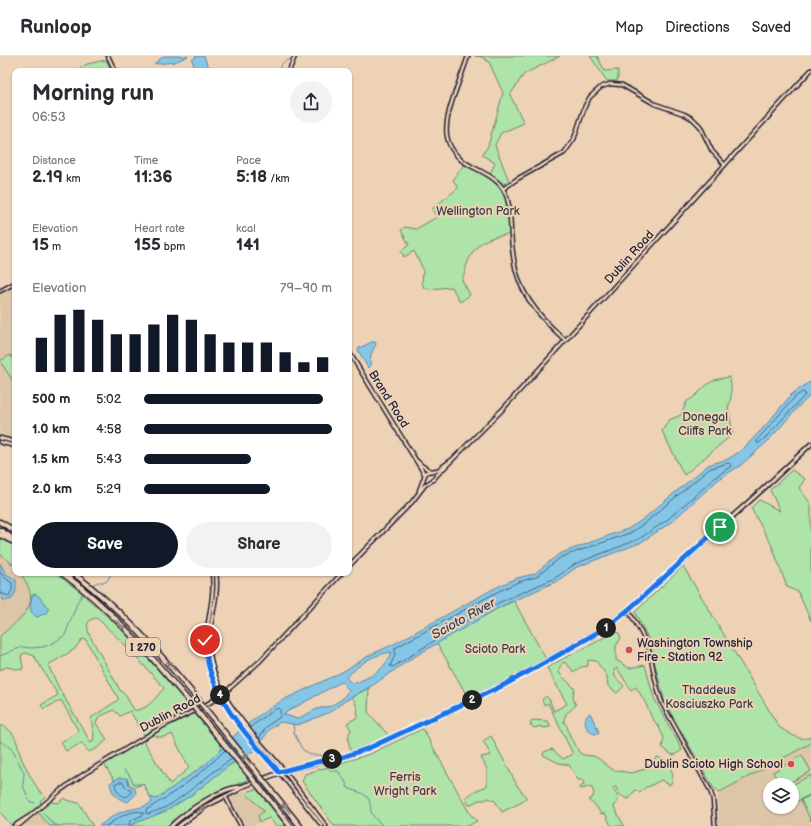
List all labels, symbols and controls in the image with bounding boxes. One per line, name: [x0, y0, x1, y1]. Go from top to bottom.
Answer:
text: Runloop: [20, 16, 92, 39]
text: Map: [615, 19, 643, 36]
text: Directions: [665, 19, 730, 36]
text: Saved: [752, 19, 791, 36]
text: Morning run: [32, 80, 154, 107]
button: share: [290, 81, 332, 123]
text: 06:53: [32, 109, 66, 125]
text: Distance: [32, 154, 76, 167]
text: Time: [134, 154, 158, 167]
text: Pace: [236, 154, 261, 167]
text: 2.19: [32, 167, 63, 187]
text: 11:36: [134, 167, 173, 187]
text: 5:18: [236, 167, 267, 187]
text: km: [63, 172, 81, 185]
text: /km: [267, 172, 290, 185]
park label: Wellington Park: [436, 204, 520, 219]
text: Elevation: [32, 222, 78, 235]
text: Heart rate: [134, 222, 185, 235]
text: kcal: [236, 222, 256, 235]
street label: Dublin Road: [601, 227, 657, 287]
text: 15: [32, 235, 49, 255]
text: 155: [134, 235, 161, 255]
text: 141: [236, 235, 260, 255]
text: m: [49, 240, 61, 253]
text: bpm: [161, 240, 185, 253]
text: Elevation: [32, 280, 86, 296]
text: 79–90 m: [280, 280, 332, 296]
street label: Brand Road: [365, 368, 412, 431]
text: 500 m: [32, 391, 70, 407]
text: 5:02: [96, 391, 121, 407]
park label: Donegal Cliffs Park: [678, 410, 732, 439]
text: 1.0 km: [32, 421, 70, 437]
text: 4:58: [96, 421, 122, 437]
text: 1.5 km: [32, 451, 69, 467]
text: 5:43: [96, 451, 122, 467]
text: 2.0 km: [32, 481, 72, 497]
text: 5:29: [96, 481, 121, 497]
pin: [703, 510, 737, 544]
icon: arrive: [709, 516, 731, 538]
button: Save: [32, 522, 178, 568]
button: Share: [186, 522, 332, 568]
water label: Scioto River: [429, 594, 499, 643]
pin: 1: [596, 618, 616, 638]
one-way arrow: [116, 620, 126, 629]
text: 1: [604, 621, 608, 634]
pin: [188, 623, 222, 657]
icon: check: [194, 629, 216, 651]
place label: Washington Township Fire - Station 92: [637, 636, 753, 665]
road number: I 270: [126, 638, 160, 656]
park label: Scioto Park: [465, 642, 525, 657]
marker: Washington Township Fire - Station 92: [624, 645, 634, 655]
one-way arrow: [166, 661, 175, 672]
park label: Thaddeus Kosciuszko Park: [665, 683, 753, 712]
pin: 4: [210, 685, 230, 705]
text: 4: [217, 688, 223, 701]
pin: 2: [462, 690, 482, 710]
street label: Dublin Road: [137, 691, 203, 736]
text: 2: [469, 693, 475, 706]
pin: 3: [322, 749, 342, 769]
text: 3: [329, 752, 335, 765]
one-way arrow: [242, 754, 251, 765]
place label: Dublin Scioto High School: [644, 757, 783, 772]
marker: Dublin Scioto High School: [786, 759, 796, 769]
park label: Ferris Wright Park: [374, 770, 436, 799]
map controls: [763, 778, 799, 814]
button: layers: [763, 778, 799, 814]
one-way arrow: [281, 802, 290, 813]
one-way arrow: [194, 806, 205, 814]

